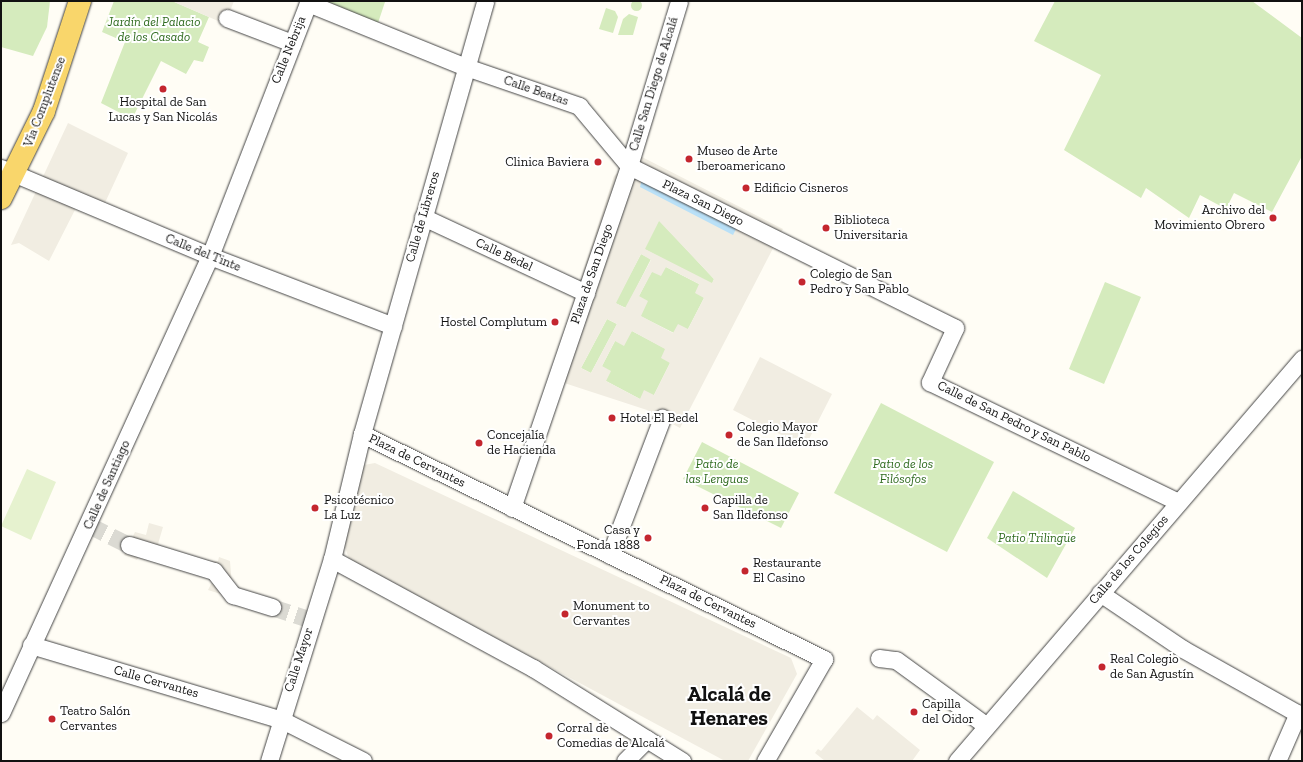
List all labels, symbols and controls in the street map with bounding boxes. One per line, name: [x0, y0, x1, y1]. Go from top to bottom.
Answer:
street label: Calle Nebrija: [268, 14, 310, 86]
park label: Jardín del Palacio de los Casado: [108, 15, 200, 46]
street label: Calle San Diego de Alcalá: [626, 15, 682, 153]
street label: Vía Complutense: [21, 55, 69, 149]
street label: Calle Beatas: [501, 73, 571, 109]
marker: Hospital de San Lucas y San Nicolás: [158, 84, 168, 94]
place label: Hospital de San Lucas y San Nicolás: [108, 95, 218, 126]
place label: Museo de Arte Iberoamericano: [697, 144, 785, 175]
place label: Clinica Baviera: [505, 154, 589, 170]
marker: Museo de Arte Iberoamericano: [684, 154, 694, 164]
marker: Clinica Baviera: [592, 156, 604, 168]
street label: Calle de Libreros: [403, 170, 443, 264]
street label: Plaza San Diego: [660, 177, 746, 229]
place label: Edificio Cisneros: [754, 180, 848, 196]
marker: Edificio Cisneros: [741, 183, 751, 193]
place label: Archivo del Movimiento Obrero: [1154, 203, 1265, 234]
place label: Biblioteca Universitaria: [834, 213, 908, 244]
marker: Archivo del Movimiento Obrero: [1268, 213, 1278, 223]
street label: Plaza de San Diego: [568, 222, 616, 326]
marker: Biblioteca Universitaria: [821, 223, 831, 233]
street label: Calle del Tinte: [163, 231, 243, 275]
street label: Calle Bedel: [473, 235, 535, 275]
place label: Colegio de San Pedro y San Pablo: [810, 267, 909, 298]
marker: Colegio de San Pedro y San Pablo: [797, 277, 807, 287]
place label: Hostel Complutum: [440, 314, 547, 330]
marker: Hostel Complutum: [550, 317, 560, 327]
street label: Calle de San Pedro y San Pablo: [934, 378, 1094, 466]
place label: Hotel El Bedel: [620, 410, 698, 426]
marker: Hotel El Bedel: [607, 413, 617, 423]
place label: Colegio Mayor de San Ildefonso: [737, 420, 828, 451]
place label: Concejalía de Hacienda: [487, 428, 556, 459]
marker: Colegio Mayor de San Ildefonso: [724, 430, 734, 440]
street label: Plaza de Cervantes: [366, 431, 468, 491]
street label: Calle de Santiago: [80, 438, 134, 532]
marker: Concejalía de Hacienda: [474, 438, 484, 448]
park label: Patio de las Lenguas: [686, 457, 748, 488]
park label: Patio de los Filósofos: [873, 457, 933, 488]
place label: Psicotécnico La Luz: [324, 493, 394, 524]
place label: Capilla de San Ildefonso: [713, 493, 788, 524]
marker: Psicotécnico La Luz: [309, 502, 321, 514]
marker: Capilla de San Ildefonso: [700, 503, 710, 513]
street label: Calle de los Colegios: [1086, 512, 1172, 608]
place label: Casa y Fonda 1888: [577, 523, 640, 554]
park label: Patio Trilingüe: [998, 530, 1076, 546]
marker: Casa y Fonda 1888: [643, 533, 653, 543]
place label: Restaurante El Casino: [753, 556, 821, 587]
marker: Restaurante El Casino: [740, 566, 750, 576]
street label: Plaza de Cervantes: [657, 572, 759, 632]
place label: Monument to Cervantes: [573, 599, 650, 630]
marker: Monument to Cervantes: [560, 609, 570, 619]
street label: Calle Mayor: [281, 626, 317, 694]
place label: Real Colegio de San Agustín: [1110, 652, 1194, 683]
street label: Calle Cervantes: [112, 662, 200, 702]
marker: Real Colegio de San Agustín: [1097, 662, 1107, 672]
district label: Alcalá de Henares: [687, 681, 771, 731]
place label: Capilla del Oidor: [922, 697, 974, 728]
place label: Teatro Salón Cervantes: [60, 704, 130, 735]
marker: Capilla del Oidor: [909, 707, 919, 717]
marker: Teatro Salón Cervantes: [47, 714, 57, 724]
place label: Corral de Comedias de Alcalá: [557, 721, 665, 752]
marker: Corral de Comedias de Alcalá: [544, 731, 554, 741]

